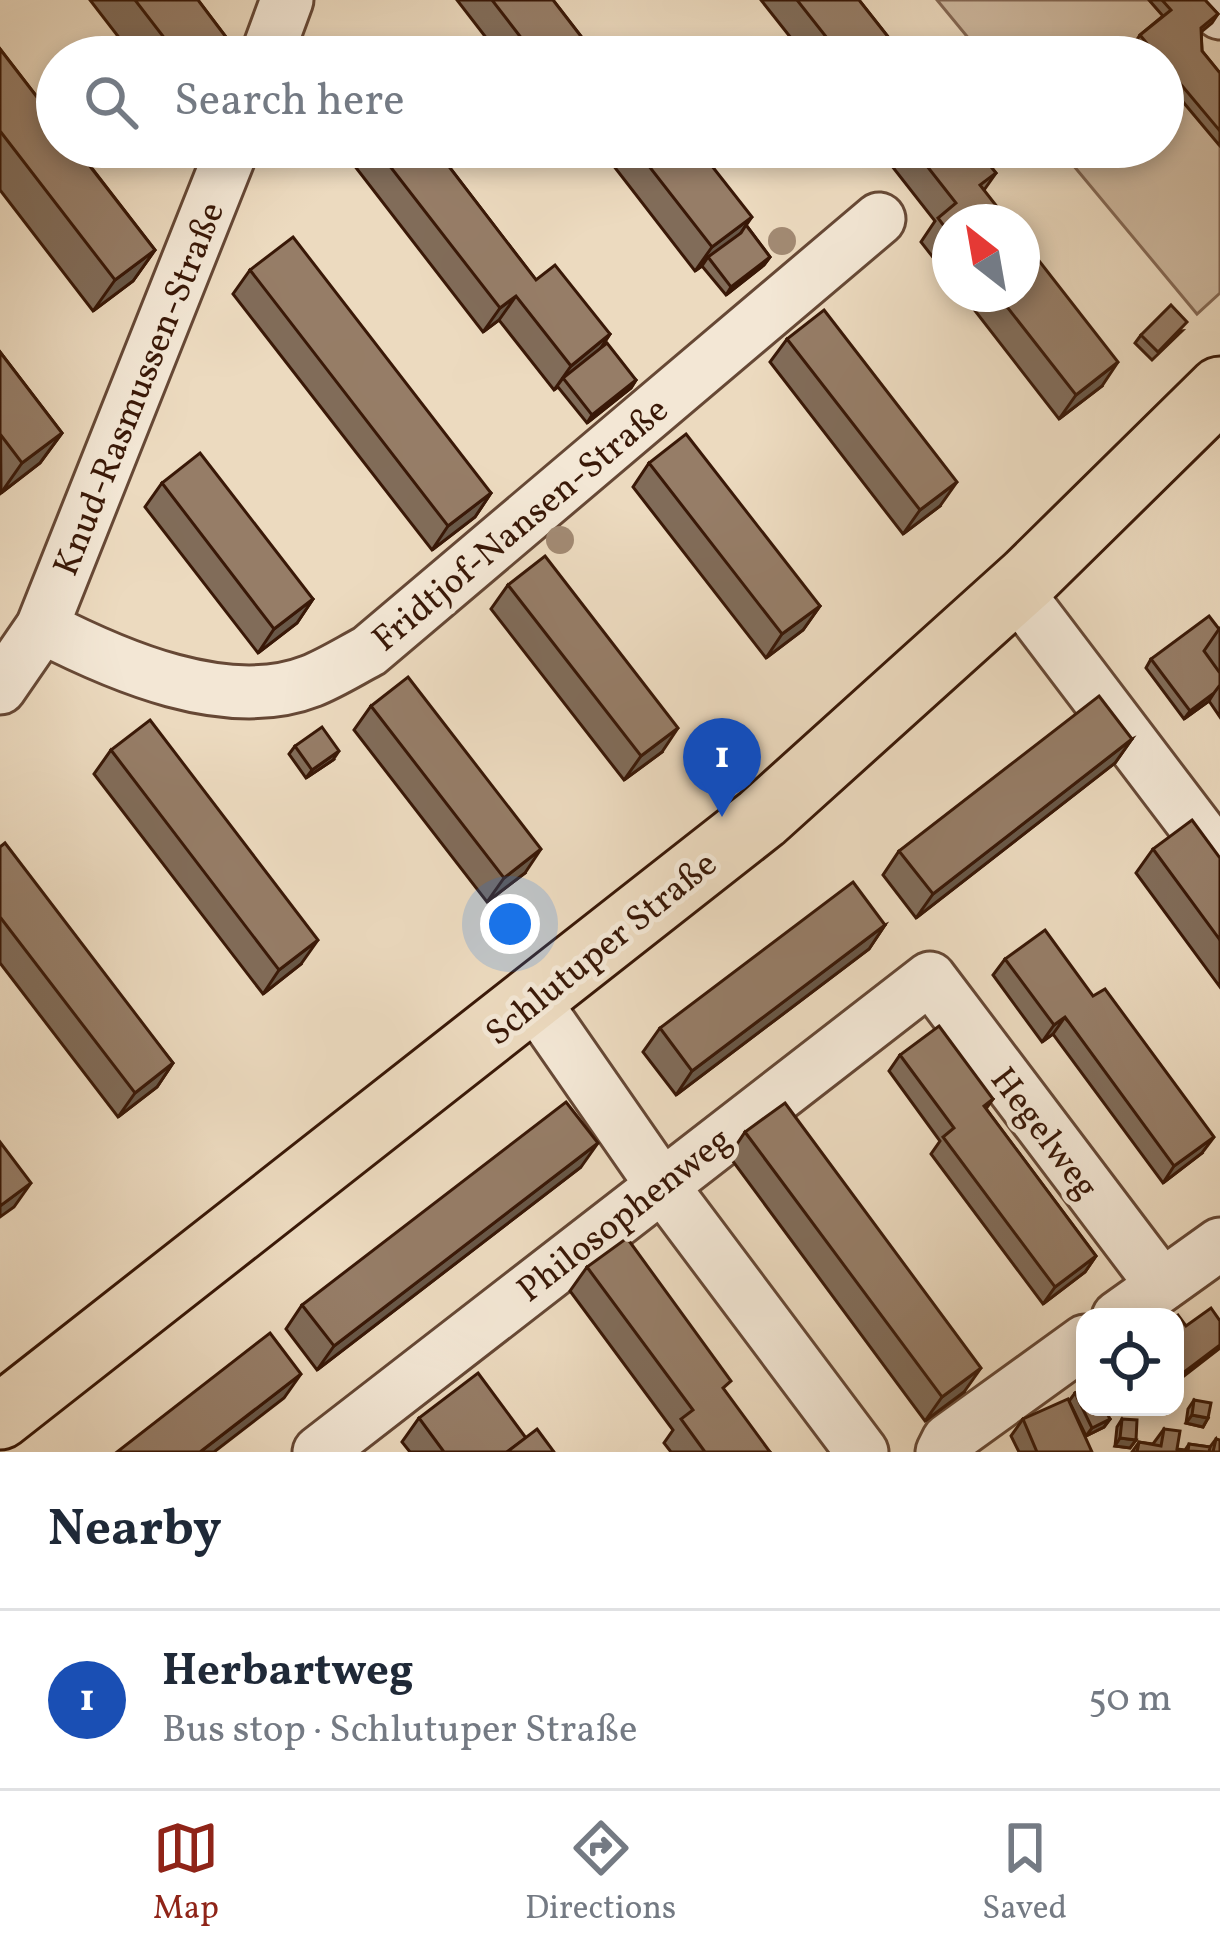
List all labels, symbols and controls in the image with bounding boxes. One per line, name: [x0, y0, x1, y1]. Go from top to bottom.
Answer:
search box: [36, 36, 1184, 168]
icon: search: [78, 69, 144, 135]
text: Search here: [174, 71, 405, 134]
street label: Knud-Rasmussen-Straße: [43, 195, 239, 584]
north arrow: [932, 204, 1040, 312]
street label: Fridtjof-Nansen-Straße: [363, 387, 680, 665]
pin: 1: [683, 718, 761, 817]
street label: Schlutuper Straße: [476, 841, 729, 1059]
your location: [480, 894, 540, 954]
street label: Hegelweg: [977, 1058, 1109, 1211]
street label: Philosophenweg: [508, 1117, 743, 1316]
map controls: [1076, 1308, 1184, 1416]
button: locate: [1076, 1308, 1184, 1416]
text: Nearby: [48, 1495, 222, 1566]
text: Herbartweg: [162, 1641, 414, 1704]
text: 1: [79, 1673, 95, 1727]
text: 50 m: [1088, 1673, 1172, 1727]
text: Bus stop · Schlutuper Straße: [162, 1704, 637, 1758]
tab: Map: [153, 1815, 219, 1933]
tab: Directions: [525, 1815, 676, 1933]
tab: Saved: [982, 1815, 1067, 1933]

